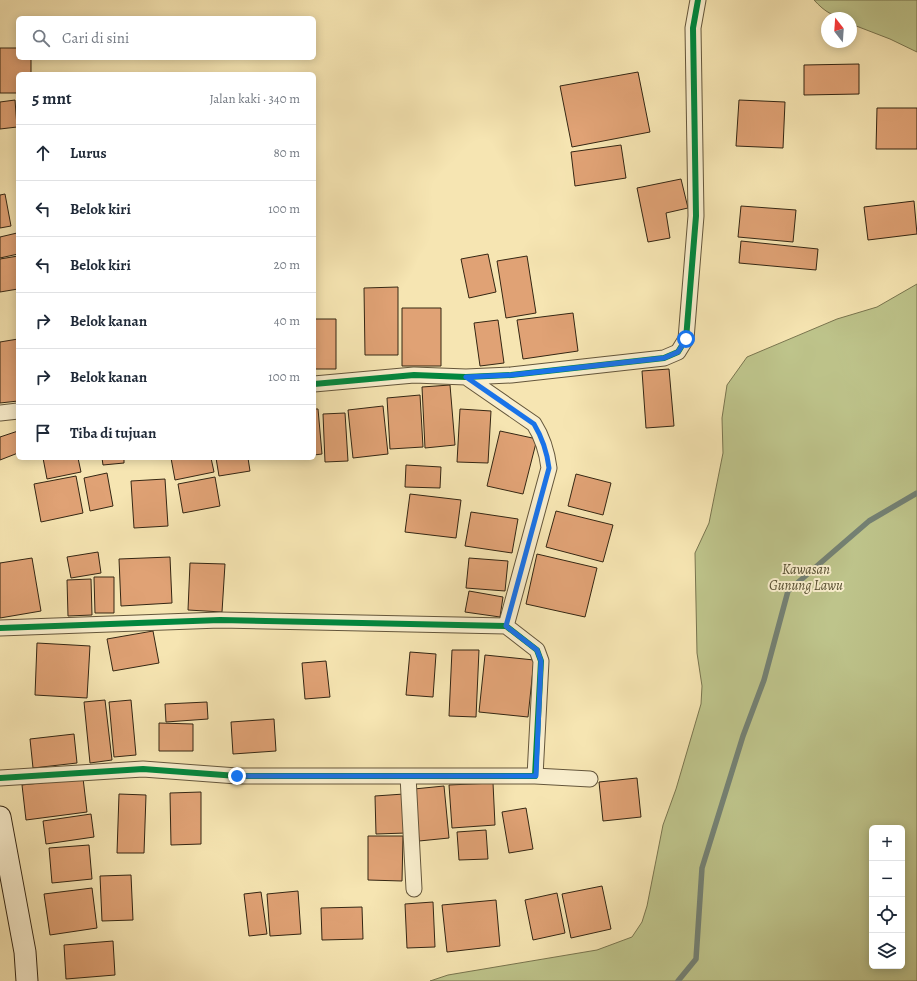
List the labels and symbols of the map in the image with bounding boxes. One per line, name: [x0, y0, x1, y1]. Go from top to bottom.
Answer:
north arrow: [821, 12, 857, 48]
route start: [677, 330, 695, 348]
park label: Kawasan Gunung Lawu: [769, 560, 843, 595]
route end: [228, 767, 246, 785]

